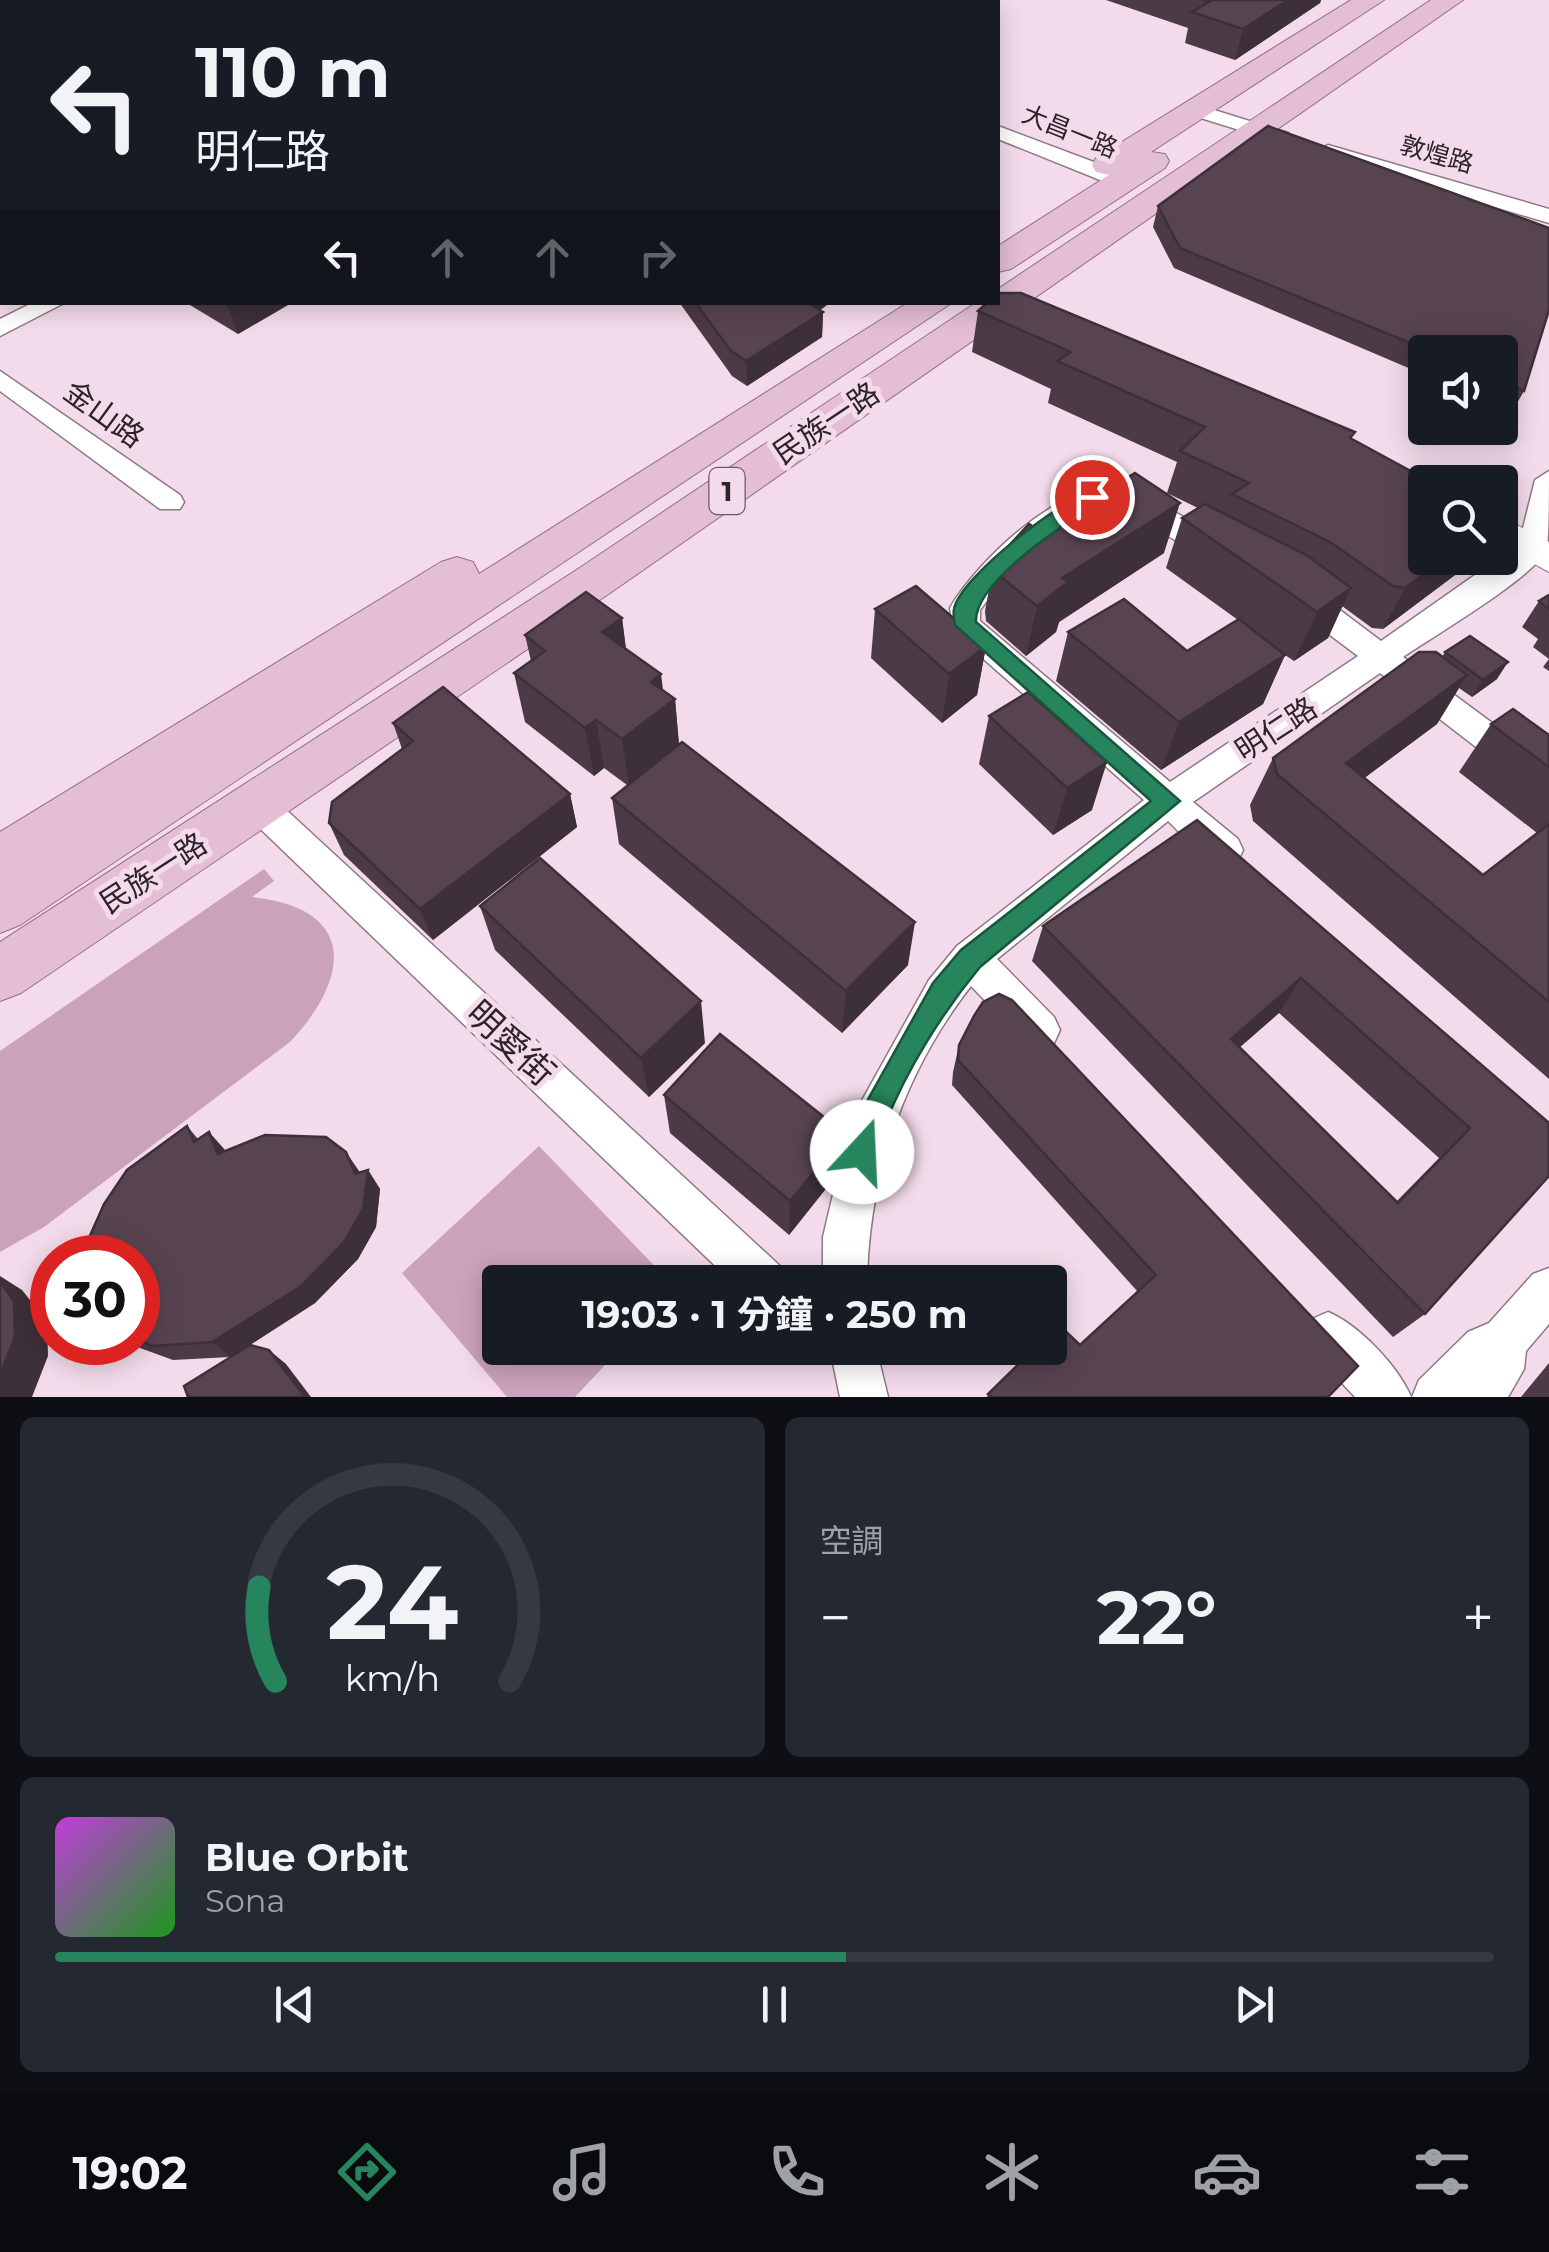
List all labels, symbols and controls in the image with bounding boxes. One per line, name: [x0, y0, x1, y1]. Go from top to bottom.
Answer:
text: 110 m: [195, 29, 391, 115]
icon: left: [30, 40, 160, 170]
street label: 大昌一路: [1018, 98, 1122, 164]
text: 明仁路: [195, 123, 330, 178]
street label: 敦煌路: [1397, 129, 1477, 179]
icon: left: [315, 230, 370, 285]
icon: ahead: [420, 230, 475, 285]
icon: ahead: [525, 230, 580, 285]
icon: right: [630, 230, 685, 285]
map controls: [1408, 335, 1518, 575]
button: sound: [1408, 335, 1518, 445]
street label: 金山路: [57, 373, 151, 455]
street label: 民族一路: [766, 374, 886, 472]
pin: [1050, 455, 1135, 540]
button: search: [1408, 465, 1518, 575]
road number: 1: [710, 468, 744, 514]
icon: arrive: [1065, 470, 1120, 525]
street label: 明仁路: [1228, 689, 1324, 769]
street label: 民族一路: [93, 825, 213, 921]
street label: 明愛街: [458, 991, 564, 1095]
position arrow: [810, 1100, 914, 1204]
speed limit sign: 30: [30, 1235, 160, 1365]
text: 19:03 · 1 分鐘 · 250 m: [581, 1291, 968, 1338]
text: 空調: [820, 1521, 884, 1560]
text: 24: [326, 1538, 458, 1665]
text: 22°: [1097, 1571, 1217, 1663]
text: −: [820, 1584, 851, 1651]
text: +: [1462, 1584, 1494, 1651]
text: km/h: [345, 1656, 440, 1700]
text: Blue Orbit: [205, 1834, 409, 1881]
text: Sona: [205, 1881, 285, 1920]
icon: previous: [267, 1977, 322, 2032]
icon: pause: [747, 1977, 802, 2032]
icon: next: [1227, 1977, 1282, 2032]
icon: directions: [332, 2137, 402, 2207]
icon: music: [547, 2137, 617, 2207]
icon: phone: [762, 2137, 832, 2207]
icon: climate: [977, 2137, 1047, 2207]
icon: car: [1192, 2137, 1262, 2207]
icon: filters: [1407, 2137, 1477, 2207]
text: 19:02: [72, 2145, 187, 2200]

